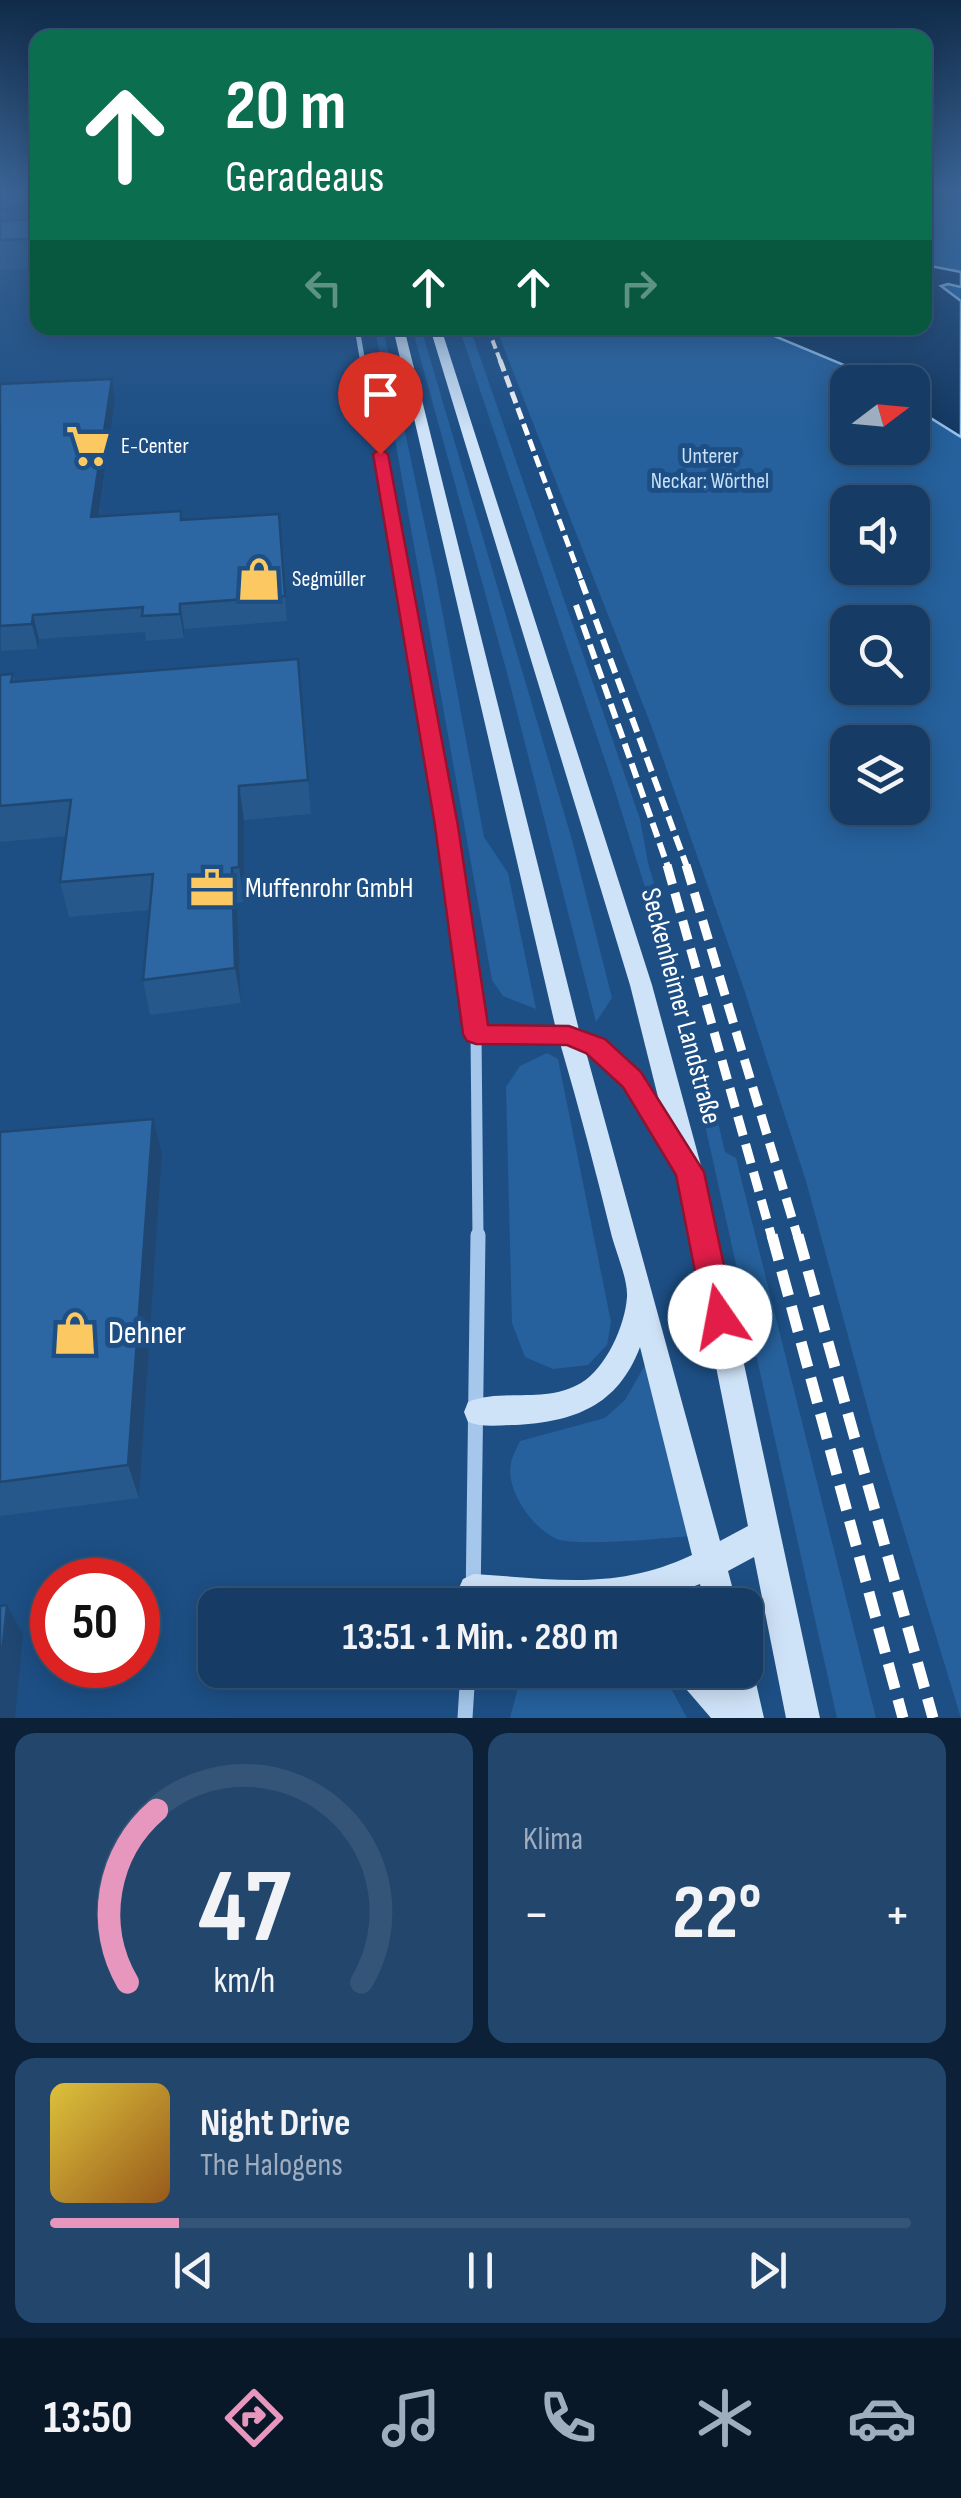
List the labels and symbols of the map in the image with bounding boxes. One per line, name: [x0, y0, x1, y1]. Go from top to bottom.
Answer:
pin: [338, 352, 423, 455]
north arrow: [830, 365, 930, 465]
supermarket icon: E-Center: [64, 422, 112, 470]
place label: E-Center: [121, 433, 189, 460]
park label: Unterer Neckar: Wörthel: [651, 443, 769, 495]
shop icon: Segmüller: [235, 555, 283, 603]
place label: Segmüller: [292, 566, 366, 593]
office icon: Muffenrohr GmbH: [188, 864, 236, 912]
place label: Muffenrohr GmbH: [245, 872, 414, 905]
street label: Seckenheimer Landstraße: [634, 884, 728, 1128]
position arrow: [668, 1265, 772, 1369]
shop icon: Dehner: [51, 1309, 99, 1357]
place label: Dehner: [108, 1314, 186, 1353]
speed limit sign: 50: [30, 1558, 160, 1688]

